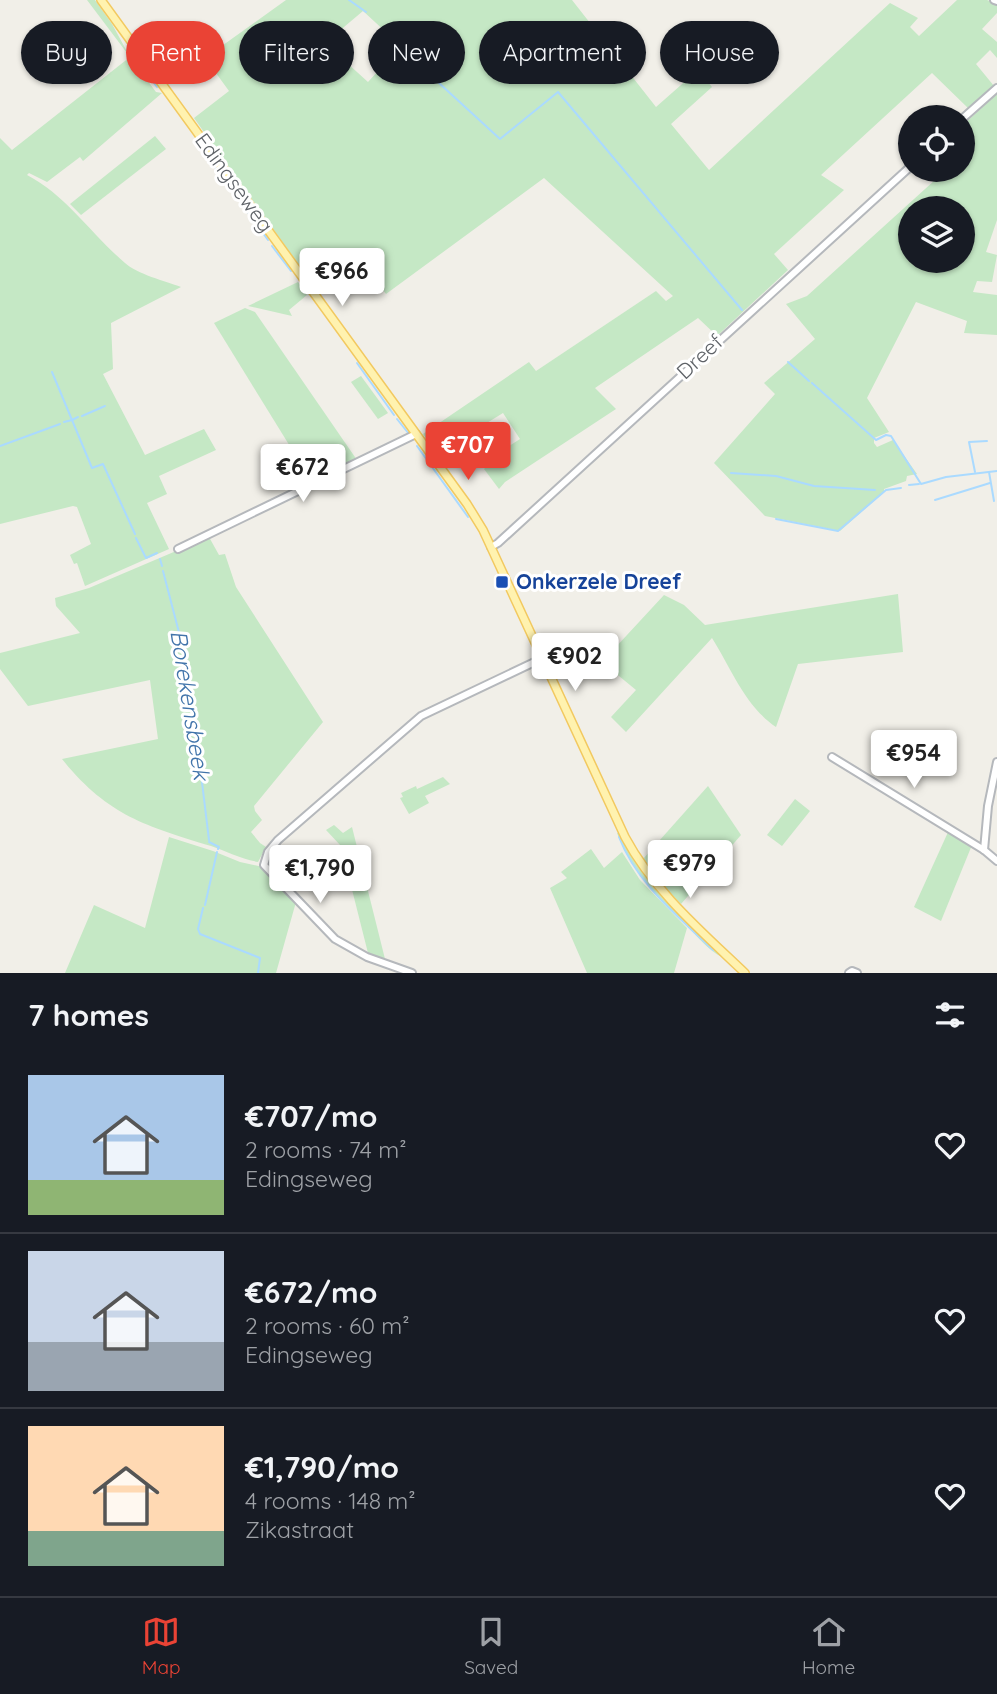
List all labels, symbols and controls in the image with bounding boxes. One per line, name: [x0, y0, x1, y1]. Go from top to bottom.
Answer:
chip: Buy: [21, 21, 112, 84]
chip: Rent: [126, 21, 225, 84]
chip: Filters: [239, 21, 354, 84]
chip: New: [368, 21, 465, 84]
chip: Apartment: [479, 21, 646, 84]
chip: House: [660, 21, 779, 84]
map controls: [898, 105, 975, 273]
button: locate: [898, 105, 975, 182]
street label: Edingseweg: [190, 128, 280, 237]
button: layers: [898, 196, 975, 273]
pin: €966: [301, 248, 383, 308]
text: €966: [316, 256, 368, 285]
street label: Dreef: [671, 328, 728, 384]
pin: €707: [427, 422, 509, 482]
text: €707: [442, 430, 494, 459]
pin: €672: [262, 444, 344, 504]
text: €672: [277, 452, 329, 481]
place label: Onkerzele Dreef: [516, 568, 682, 594]
marker: Onkerzele Dreef: [494, 574, 510, 590]
water label: Borekensbeek: [164, 628, 217, 784]
pin: €902: [534, 634, 616, 693]
text: €902: [548, 641, 602, 670]
pin: €954: [873, 730, 955, 790]
text: €954: [887, 738, 941, 767]
pin: €979: [649, 841, 731, 900]
pin: €1,790: [263, 846, 377, 905]
text: €979: [664, 848, 716, 877]
text: €1,790: [285, 853, 355, 882]
text: 7 homes: [28, 996, 149, 1034]
icon: filters: [931, 996, 969, 1034]
text: €707/mo: [245, 1097, 377, 1135]
icon: home: [84, 1103, 168, 1187]
icon: heart: [931, 1126, 969, 1164]
text: 2 rooms · 74 m²: [245, 1135, 407, 1164]
text: Edingseweg: [245, 1164, 373, 1193]
text: €672/mo: [245, 1273, 377, 1311]
icon: home: [84, 1279, 168, 1363]
icon: heart: [931, 1302, 969, 1340]
text: 2 rooms · 60 m²: [245, 1311, 410, 1340]
text: Edingseweg: [245, 1340, 373, 1369]
text: €1,790/mo: [245, 1448, 399, 1486]
icon: home: [84, 1454, 168, 1538]
icon: heart: [931, 1477, 969, 1515]
text: 4 rooms · 148 m²: [245, 1486, 416, 1515]
text: Zikastraat: [245, 1515, 354, 1544]
tab: Map: [142, 1613, 181, 1679]
tab: Saved: [464, 1613, 518, 1679]
tab: Home: [802, 1613, 855, 1679]

